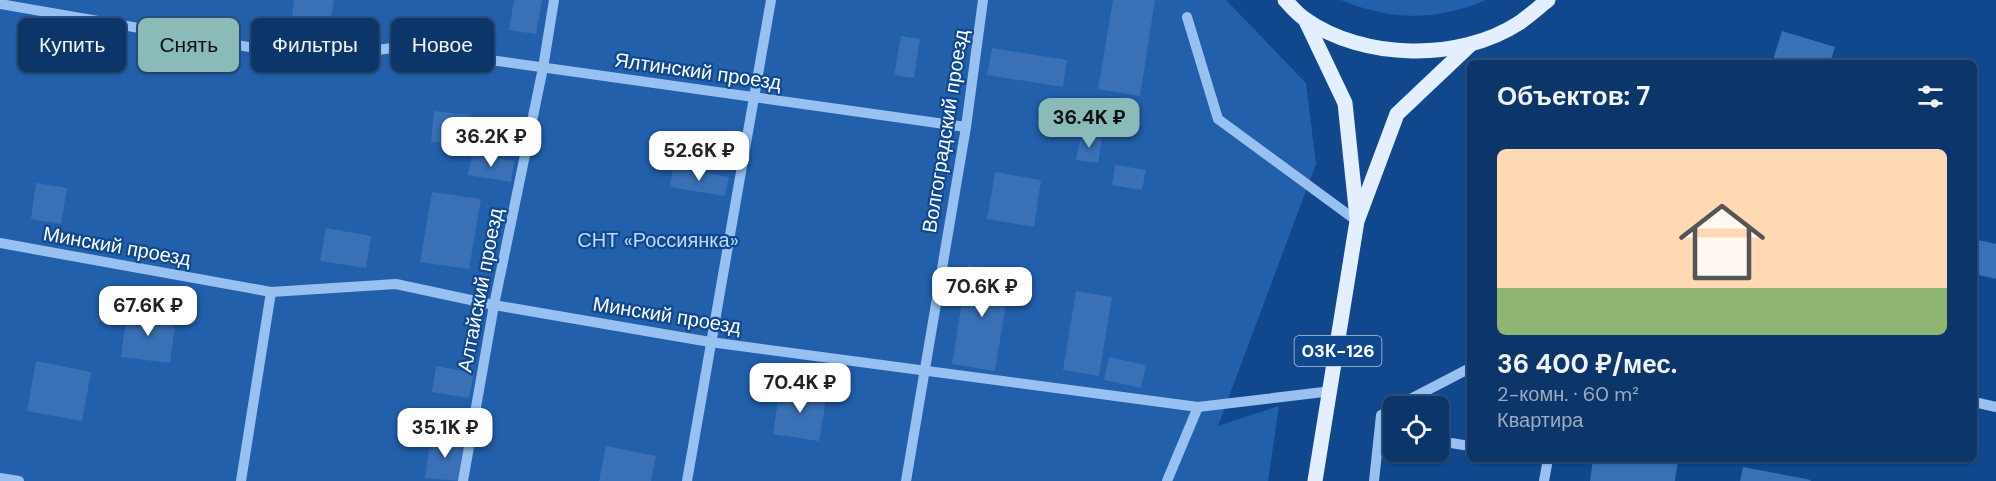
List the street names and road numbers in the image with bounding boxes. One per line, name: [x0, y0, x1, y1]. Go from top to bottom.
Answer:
street label: Волгоградский проезд: [916, 27, 974, 235]
street label: Ялтинский проезд: [613, 46, 783, 96]
street label: Алтайский проезд: [451, 205, 509, 374]
street label: Минский проезд: [41, 220, 193, 272]
street label: Минский проезд: [591, 290, 743, 340]
road number: 03К-126: [1294, 336, 1382, 366]

